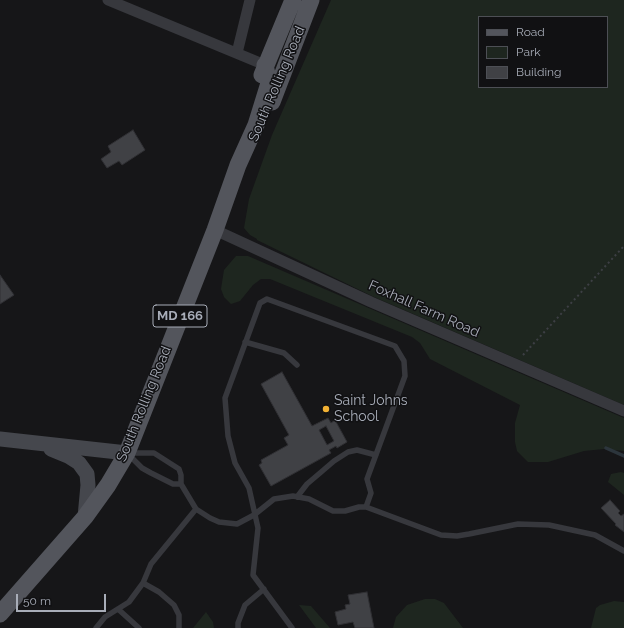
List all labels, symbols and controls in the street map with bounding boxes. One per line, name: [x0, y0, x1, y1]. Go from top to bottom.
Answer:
legend: [478, 16, 608, 88]
street label: South Rolling Road: [245, 24, 309, 144]
text: Road: [516, 25, 545, 39]
text: Park: [516, 45, 541, 59]
text: Building: [516, 65, 562, 79]
street label: Foxhall Farm Road: [366, 277, 482, 341]
road number: MD 166: [153, 305, 207, 327]
street label: South Rolling Road: [113, 344, 175, 464]
place label: Saint Johns School: [334, 393, 408, 426]
marker: Saint Johns School: [321, 404, 331, 414]
scale bar: [18, 586, 108, 612]
text: 50 m: [23, 594, 51, 608]

